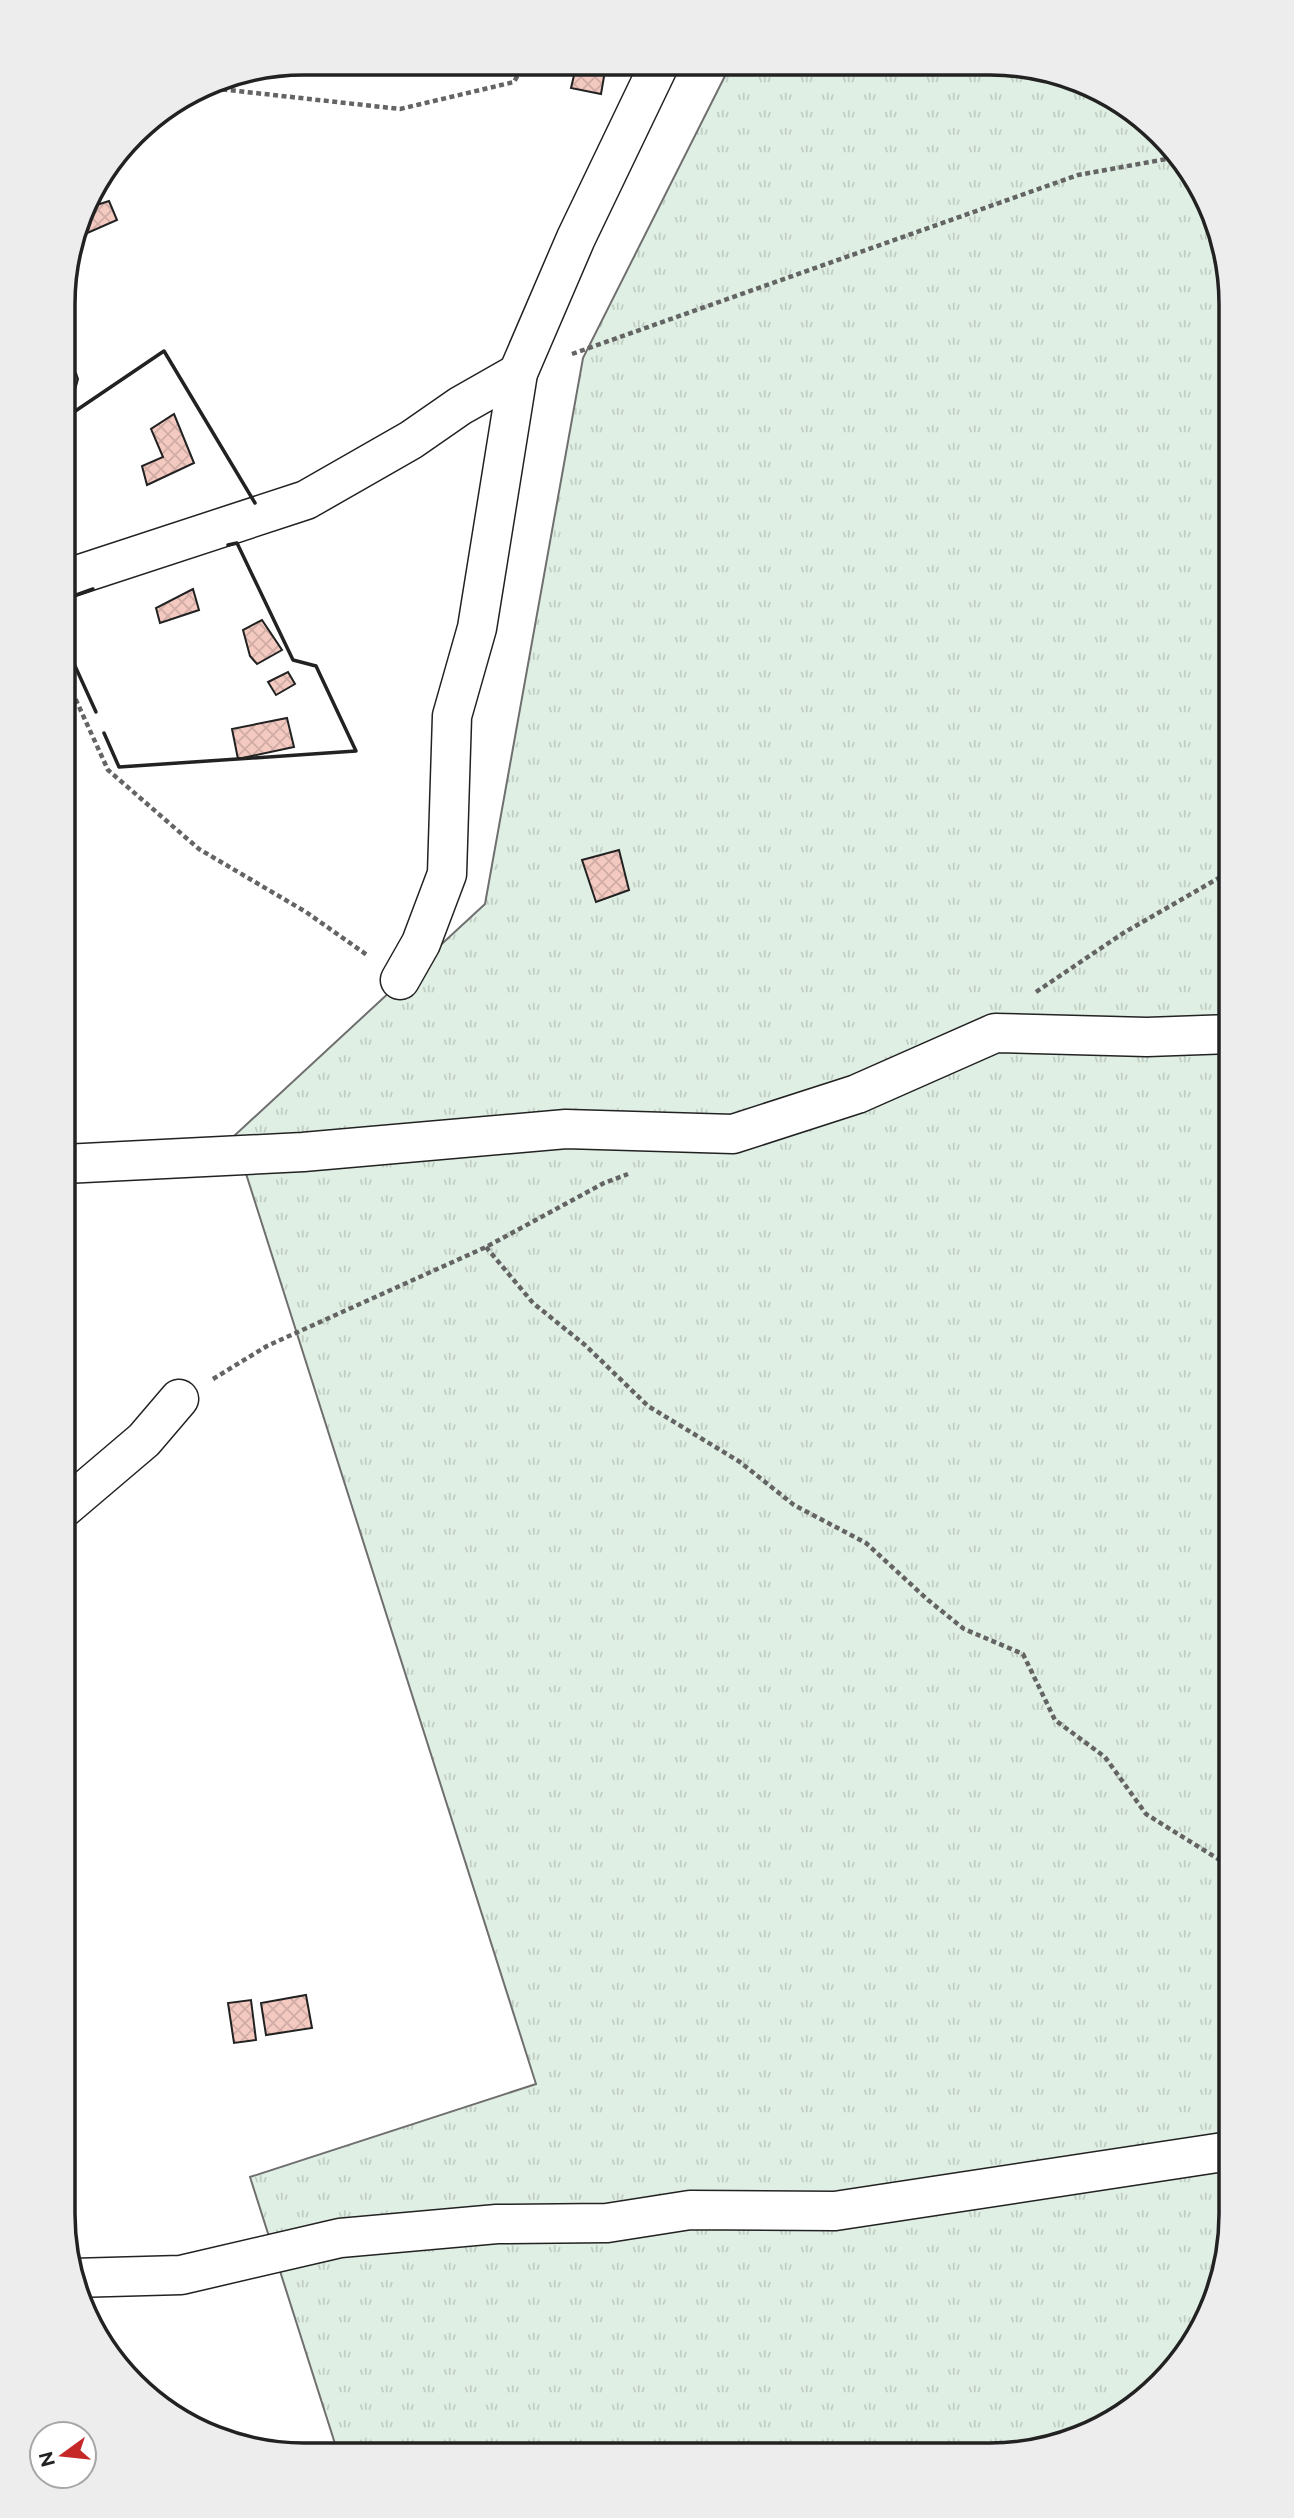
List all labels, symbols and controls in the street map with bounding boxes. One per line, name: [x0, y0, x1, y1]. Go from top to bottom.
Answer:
north arrow: [28, 2420, 98, 2490]
text: N: [34, 2450, 59, 2469]

